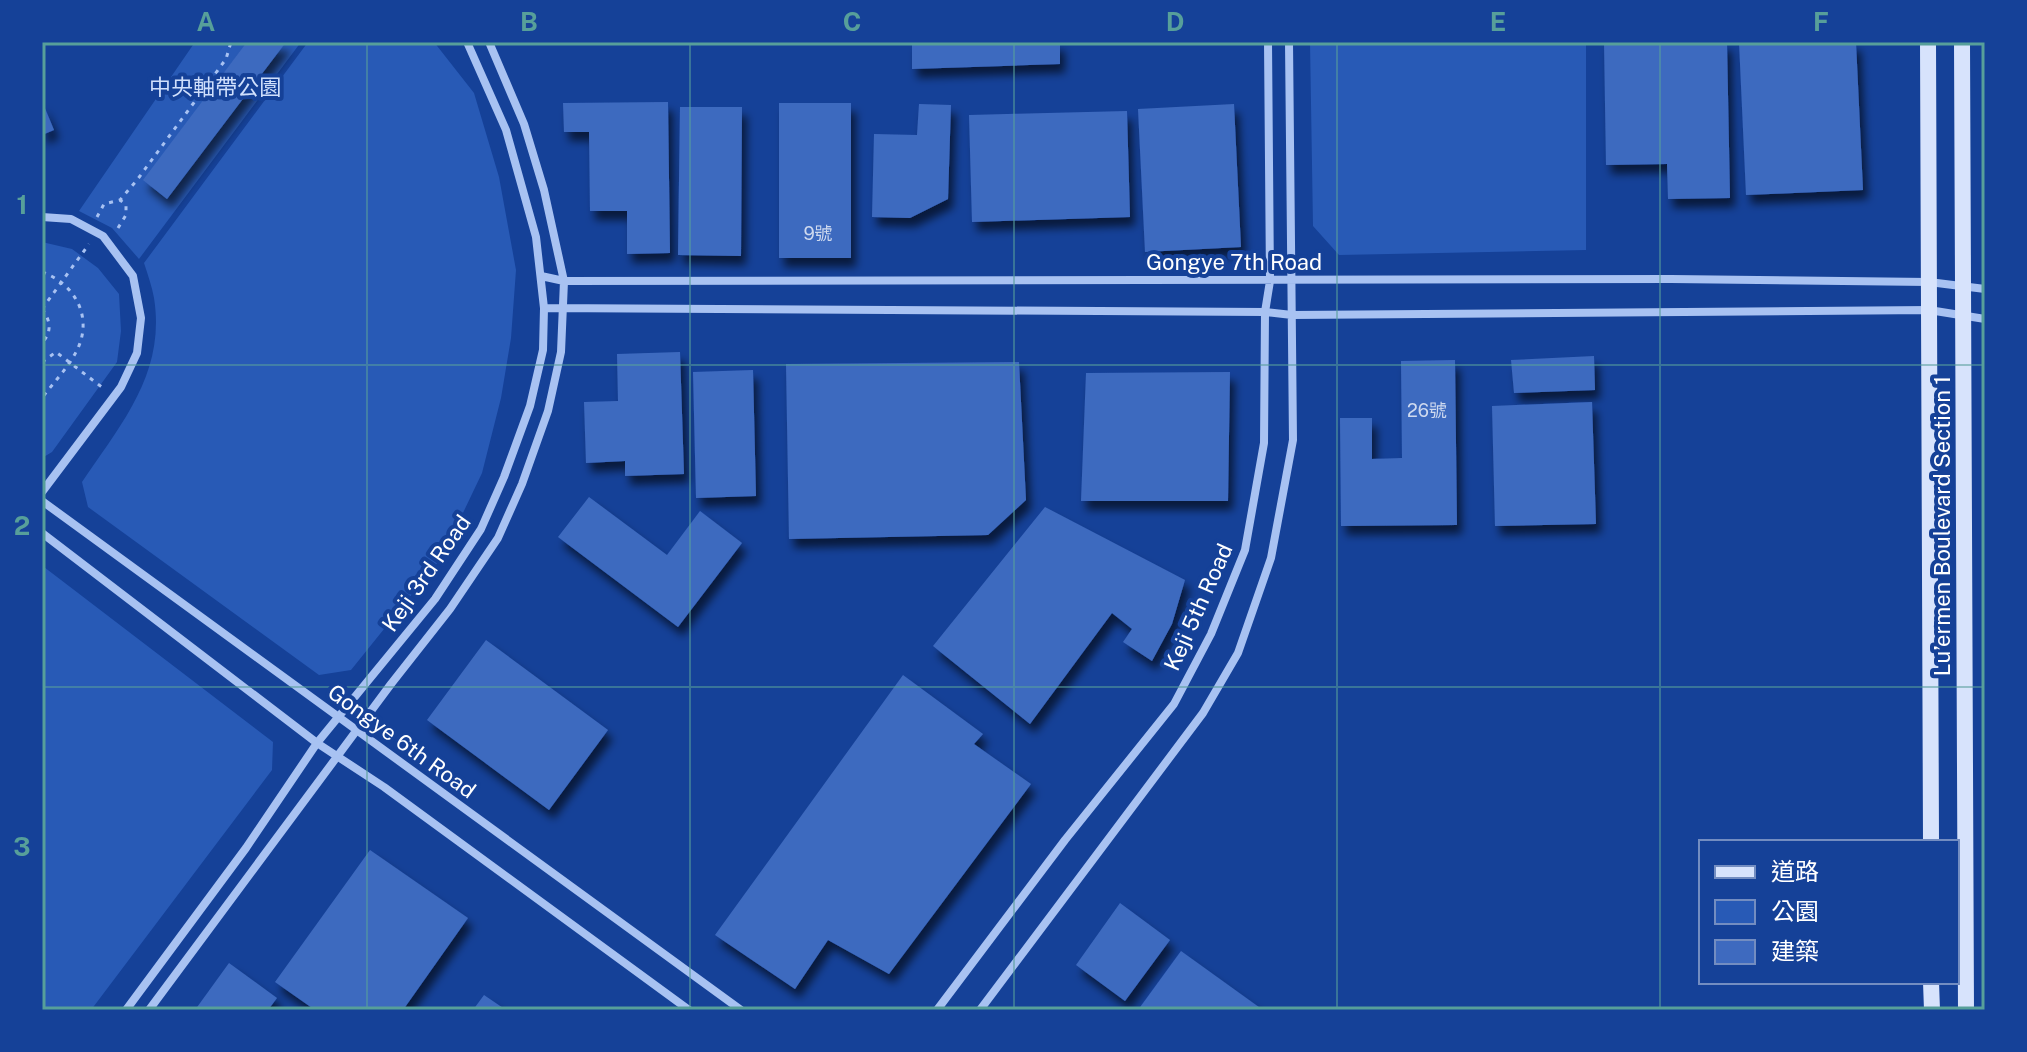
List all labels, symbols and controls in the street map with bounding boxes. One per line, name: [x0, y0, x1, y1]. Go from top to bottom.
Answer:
text: A: [197, 6, 216, 37]
text: B: [520, 6, 538, 37]
text: C: [843, 6, 861, 37]
text: D: [1166, 6, 1184, 37]
text: E: [1490, 6, 1506, 37]
text: F: [1813, 6, 1829, 37]
park label: 中央軸帶公園: [149, 74, 281, 100]
text: 1: [16, 189, 28, 220]
house number: 9號: [803, 223, 833, 244]
street label: Gongye 7th Road: [1146, 249, 1322, 275]
street label: Lu’ermen Boulevard Section 1: [1929, 376, 1955, 676]
house number: 26號: [1407, 400, 1447, 421]
text: 2: [14, 510, 30, 541]
street label: Keji 3rd Road: [376, 510, 476, 636]
street label: Keji 5th Road: [1158, 539, 1238, 675]
street label: Gongye 6th Road: [323, 679, 481, 803]
text: 3: [13, 831, 31, 862]
legend: [1699, 840, 1959, 984]
text: 道路: [1771, 857, 1819, 885]
text: 公園: [1771, 897, 1819, 925]
text: 建築: [1771, 937, 1819, 965]

